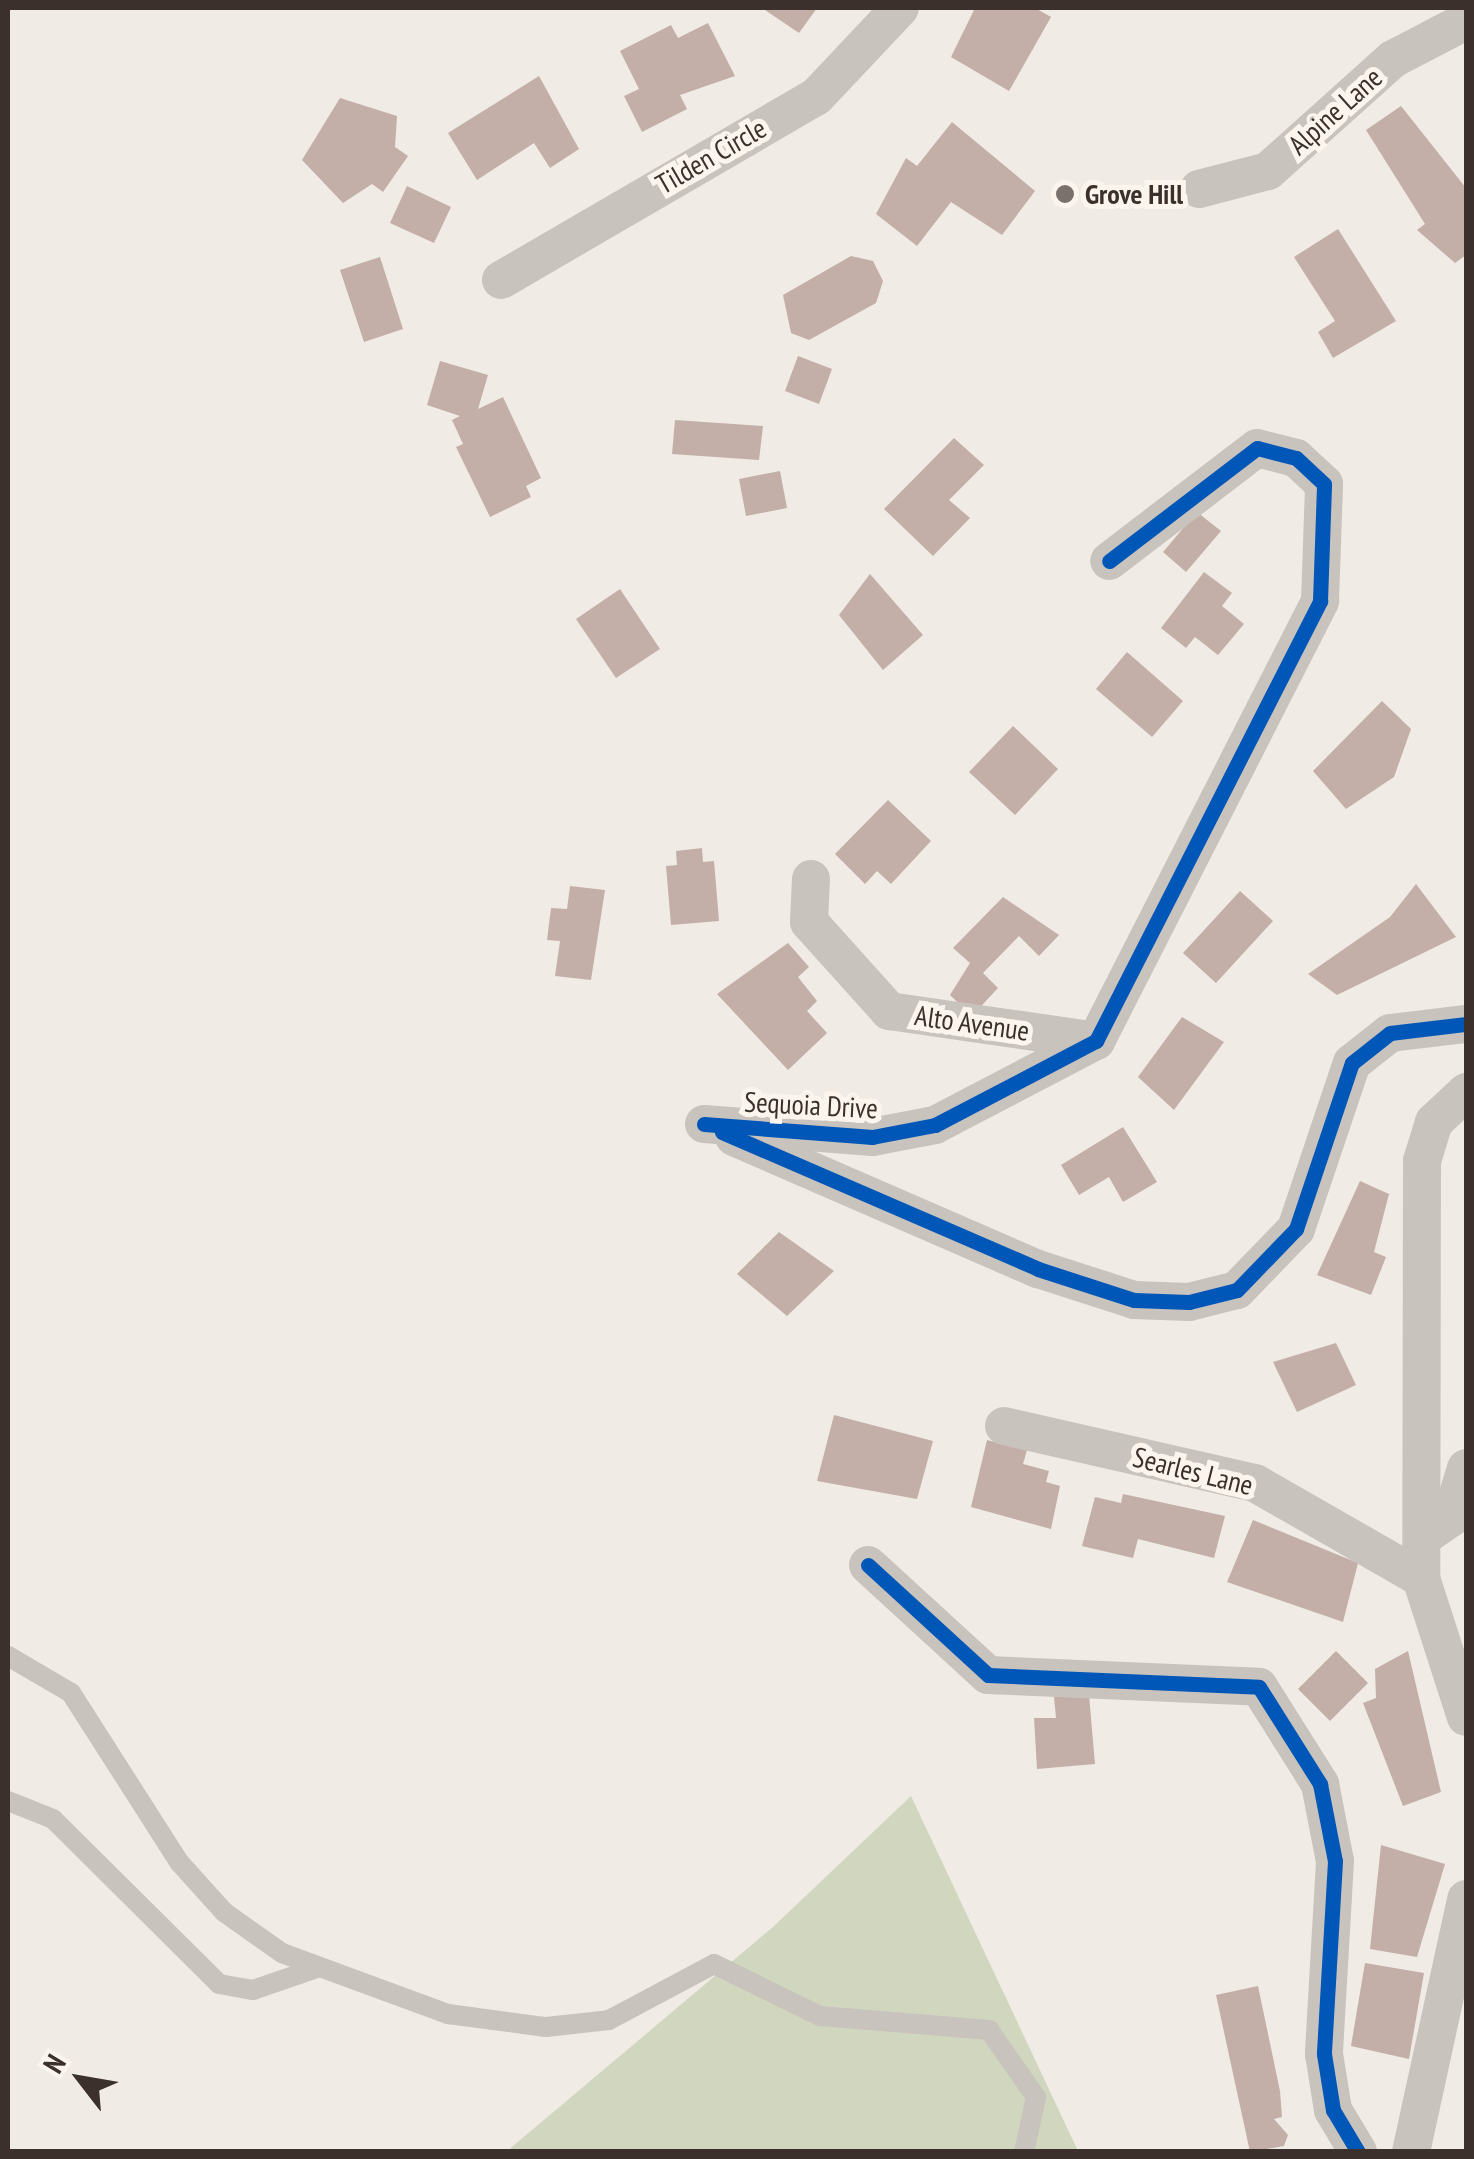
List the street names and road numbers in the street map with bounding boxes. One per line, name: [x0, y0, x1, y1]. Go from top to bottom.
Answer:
street label: Alpine Lane: [1281, 60, 1389, 162]
street label: Tilden Circle: [650, 111, 772, 201]
street label: Alto Avenue: [912, 998, 1032, 1048]
street label: Sequoia Drive: [743, 1085, 879, 1125]
street label: Searles Lane: [1130, 1440, 1256, 1502]

